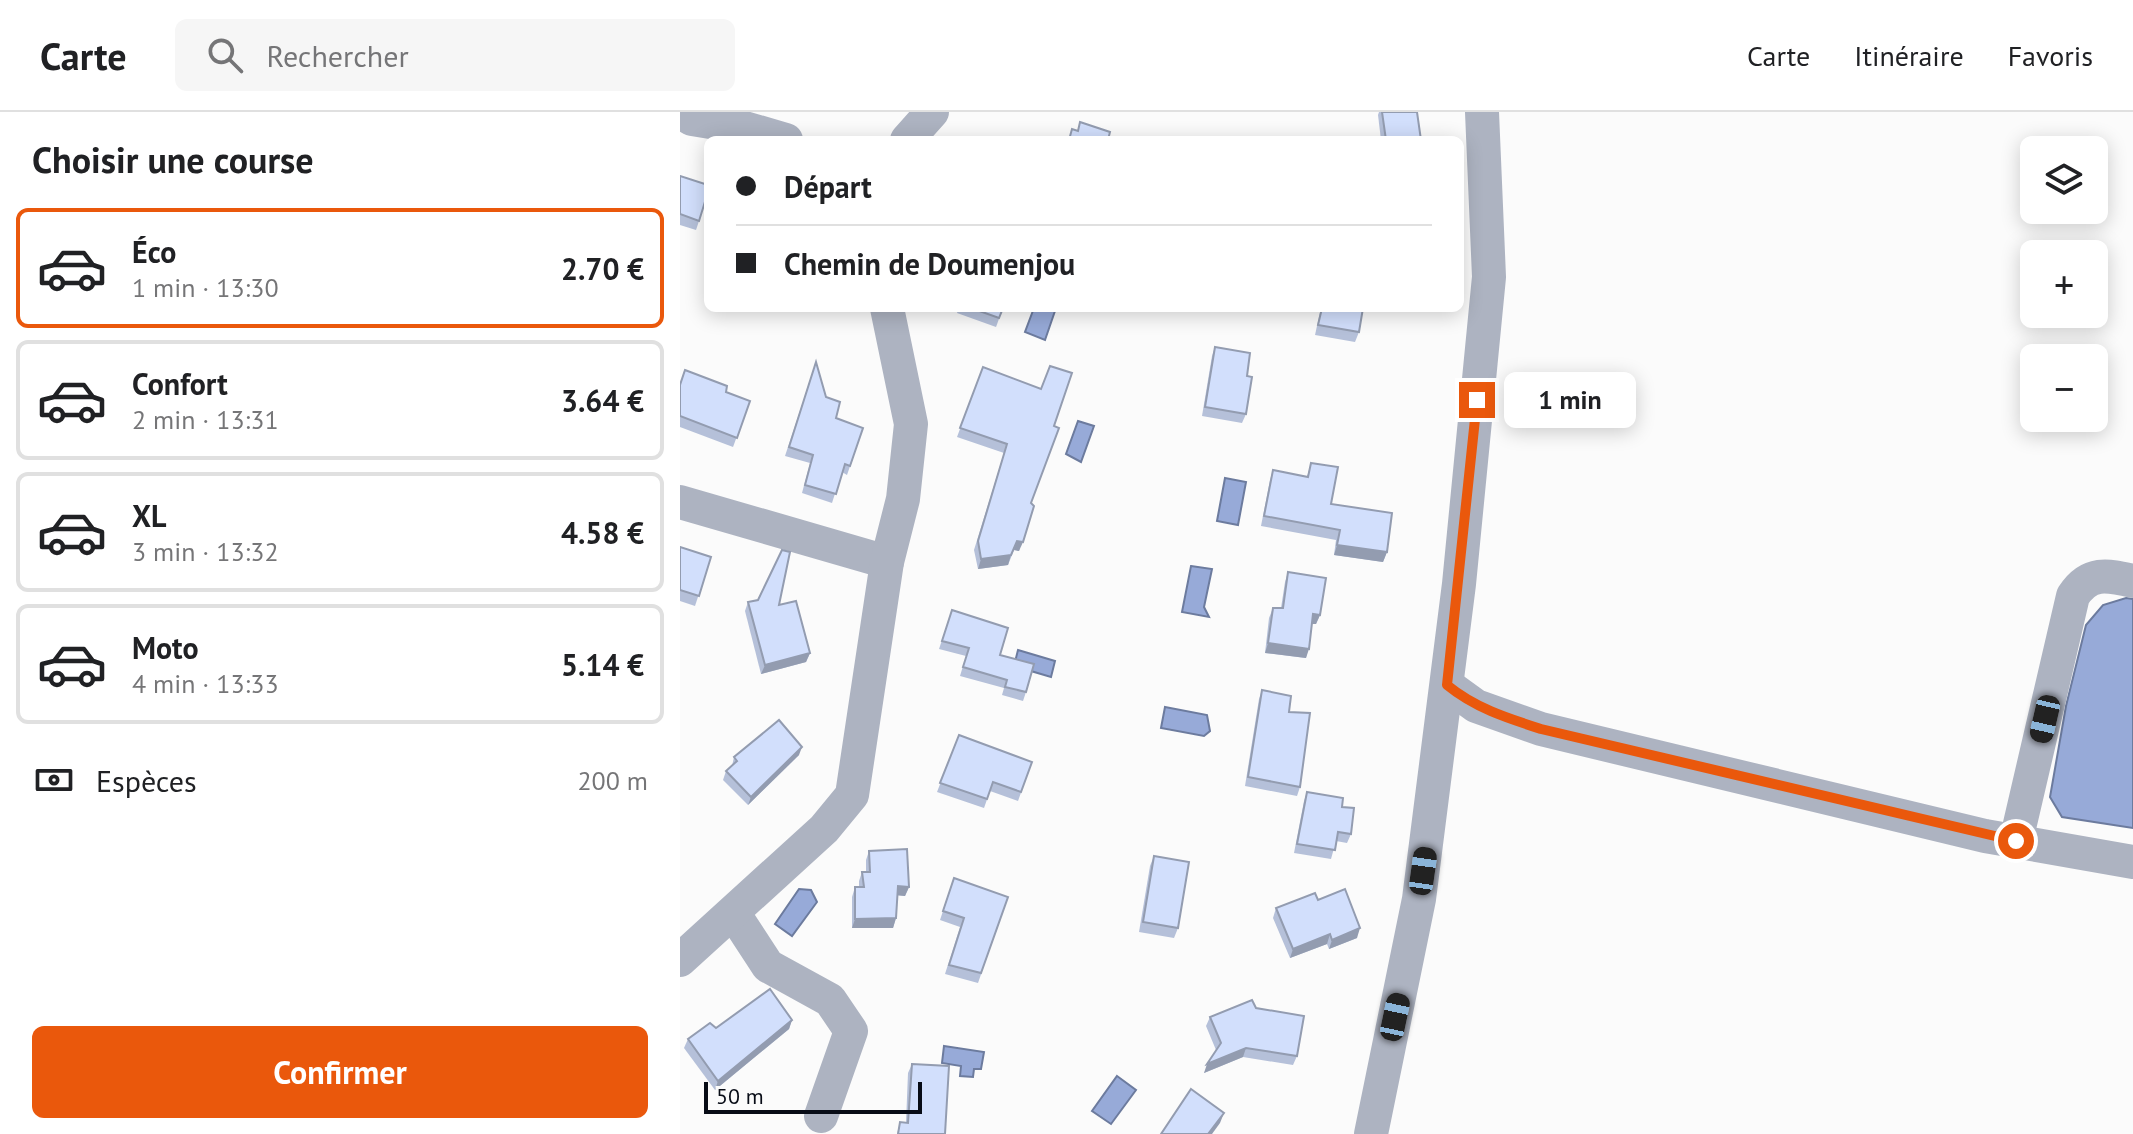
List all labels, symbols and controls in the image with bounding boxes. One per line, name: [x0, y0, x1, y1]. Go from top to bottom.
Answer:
search box: [175, 19, 735, 91]
text: Carte: [40, 31, 127, 80]
icon: search: [203, 33, 247, 77]
text: Rechercher: [267, 36, 409, 75]
text: Carte: [1747, 37, 1810, 74]
text: Itinéraire: [1854, 37, 1964, 74]
text: Favoris: [2008, 37, 2093, 74]
text: Choisir une course: [32, 136, 314, 183]
map controls: [2020, 136, 2108, 432]
button: layers: [2020, 136, 2108, 224]
text: Départ: [784, 167, 872, 206]
icon: car: [36, 232, 108, 304]
text: Éco: [132, 232, 176, 271]
button: +: [2020, 240, 2108, 328]
text: Chemin de Doumenjou: [784, 244, 1075, 283]
text: 2.70 €: [561, 249, 644, 288]
text: 1 min · 13:30: [132, 271, 279, 304]
button: −: [2020, 344, 2108, 432]
icon: car: [36, 364, 108, 436]
text: Confort: [132, 364, 228, 403]
callout: 1 min: [1505, 372, 1637, 428]
text: 3.64 €: [561, 381, 644, 420]
route end: [1459, 382, 1495, 418]
text: 1 min: [1538, 383, 1602, 416]
text: 2 min · 13:31: [132, 403, 279, 436]
icon: car: [36, 496, 108, 568]
text: XL: [132, 496, 166, 535]
text: 4.58 €: [561, 513, 644, 552]
text: 3 min · 13:32: [132, 535, 279, 568]
icon: car: [36, 628, 108, 700]
text: Moto: [132, 628, 199, 667]
text: 5.14 €: [561, 645, 644, 684]
text: 4 min · 13:33: [132, 667, 279, 700]
car: [2028, 693, 2062, 745]
icon: cash: [32, 758, 76, 802]
text: Espèces: [96, 761, 197, 800]
text: 200 m: [577, 764, 648, 797]
route start: [1998, 823, 2034, 859]
car: [1408, 846, 1438, 896]
car: [1378, 991, 1412, 1043]
button: Confirmer: [32, 1026, 648, 1118]
scale bar: [704, 1078, 922, 1114]
text: 50 m: [716, 1082, 764, 1110]

